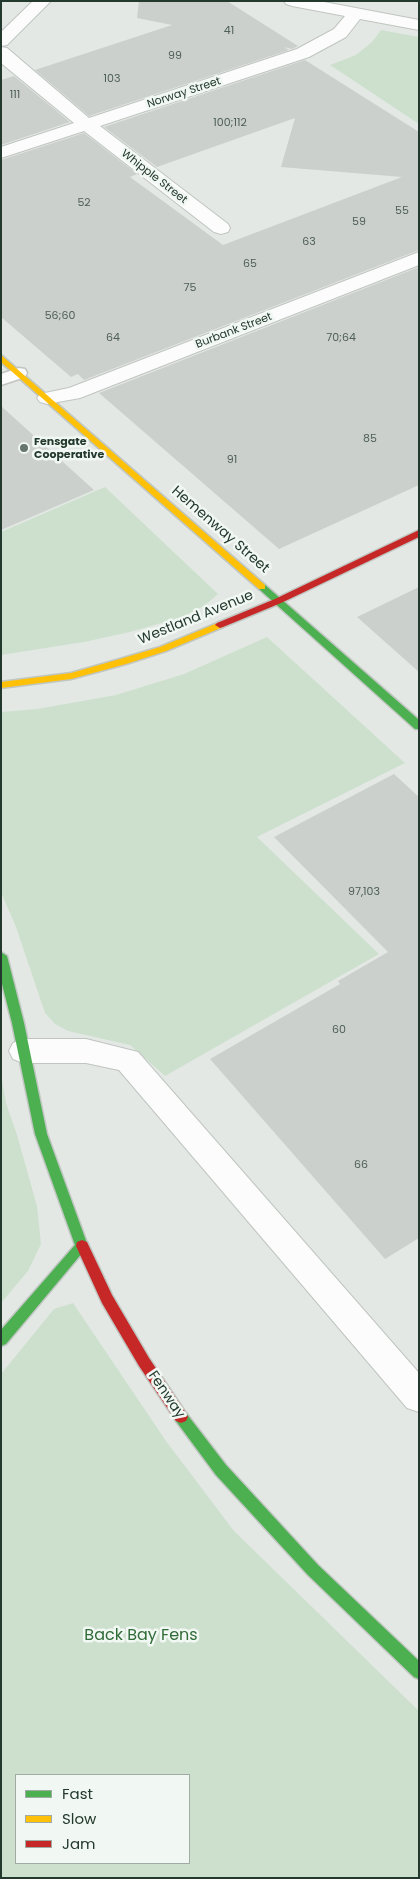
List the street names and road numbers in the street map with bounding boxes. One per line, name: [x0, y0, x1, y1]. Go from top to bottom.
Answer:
street label: Norway Street: [146, 75, 222, 111]
street label: Whipple Street: [118, 147, 190, 207]
street label: Burbank Street: [194, 310, 274, 352]
street label: Hemenway Street: [168, 483, 272, 577]
street label: Westland Avenue: [136, 587, 256, 649]
street label: Fenway: [144, 1368, 188, 1422]

